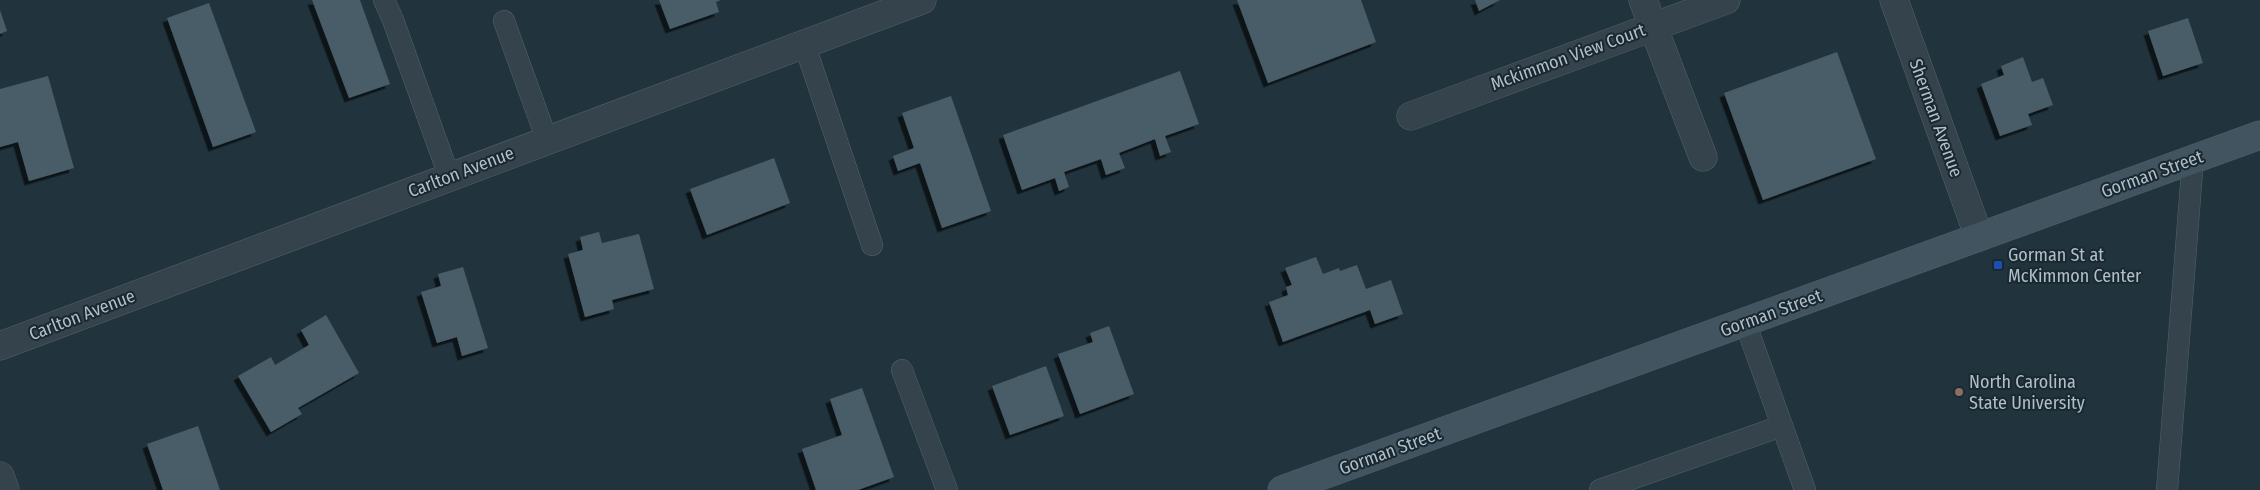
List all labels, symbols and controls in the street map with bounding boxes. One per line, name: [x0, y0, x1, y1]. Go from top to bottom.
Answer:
street label: Mckimmon View Court: [1488, 19, 1648, 95]
street label: Sherman Avenue: [1904, 56, 1968, 180]
street label: Carlton Avenue: [405, 142, 517, 202]
street label: Gorman Street: [2098, 145, 2206, 203]
place label: Gorman St at McKimmon Center: [2008, 244, 2142, 287]
marker: Gorman St at McKimmon Center: [1992, 259, 2004, 271]
street label: Gorman Street: [1717, 284, 1825, 342]
street label: Carlton Avenue: [26, 285, 138, 345]
place label: North Carolina State University: [1969, 371, 2085, 414]
marker: North Carolina State University: [1953, 386, 1965, 398]
street label: Gorman Street: [1336, 422, 1444, 480]

